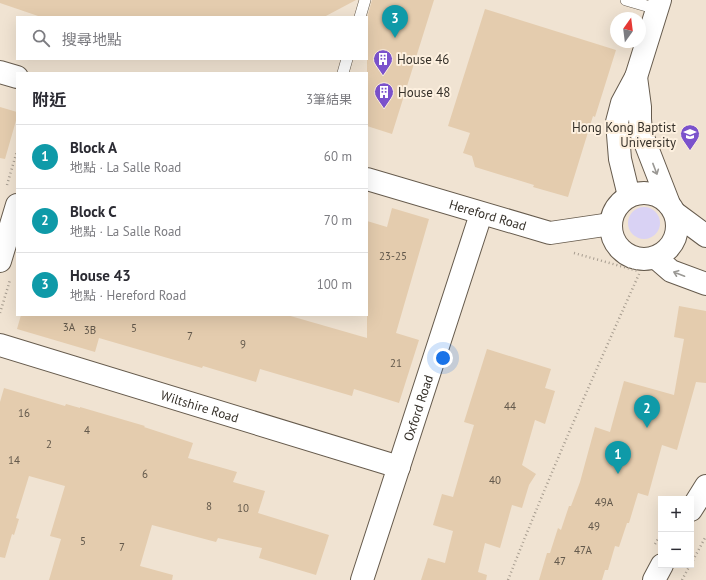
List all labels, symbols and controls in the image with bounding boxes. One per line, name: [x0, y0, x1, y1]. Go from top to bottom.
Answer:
pin: 3: [382, 5, 408, 38]
north arrow: [610, 12, 646, 48]
search box: [16, 16, 368, 60]
icon: search: [30, 27, 52, 49]
text: 搜尋地點: [62, 30, 122, 49]
building icon: House 46: [372, 48, 394, 76]
place label: House 46: [397, 51, 449, 68]
building icon: House 48: [373, 81, 395, 109]
place label: House 48: [398, 84, 450, 101]
text: 附近: [32, 89, 66, 111]
text: 3筆結果: [306, 91, 352, 108]
place label: Hong Kong Baptist University: [572, 119, 677, 151]
school or university icon: Hong Kong Baptist University: [679, 123, 701, 151]
text: Block A: [70, 138, 117, 157]
text: 1: [41, 148, 49, 165]
text: 60 m: [324, 148, 352, 165]
text: 地點 · La Salle Road: [70, 159, 181, 176]
one-way arrow: [651, 163, 659, 175]
street label: Hereford Road: [447, 196, 528, 235]
text: Block C: [70, 202, 117, 221]
text: 2: [41, 212, 49, 229]
text: 70 m: [324, 212, 352, 229]
text: 地點 · La Salle Road: [70, 223, 181, 240]
house number: 23-25: [379, 249, 407, 263]
text: House 43: [70, 266, 131, 285]
one-way arrow: [674, 269, 686, 277]
text: 3: [41, 276, 49, 293]
text: 100 m: [317, 276, 352, 293]
text: 地點 · Hereford Road: [70, 287, 186, 304]
house number: 3A: [63, 320, 76, 334]
house number: 5: [131, 321, 137, 335]
house number: 3B: [84, 323, 96, 337]
house number: 7: [187, 329, 193, 343]
house number: 9: [240, 337, 246, 351]
your location: [433, 348, 453, 368]
house number: 21: [390, 356, 402, 370]
street label: Oxford Road: [400, 373, 437, 443]
street label: Wiltshire Road: [159, 387, 241, 427]
pin: 2: [634, 395, 660, 428]
house number: 44: [504, 399, 516, 413]
house number: 16: [18, 406, 30, 420]
house number: 4: [84, 423, 90, 437]
house number: 2: [46, 437, 52, 451]
pin: 1: [605, 441, 631, 474]
house number: 14: [8, 453, 20, 467]
house number: 6: [142, 467, 148, 481]
house number: 40: [489, 473, 501, 487]
house number: 49A: [595, 495, 614, 509]
map controls: [658, 496, 694, 568]
button: +: [658, 496, 694, 532]
house number: 8: [206, 499, 212, 513]
house number: 10: [237, 501, 249, 515]
house number: 49: [588, 519, 600, 533]
button: −: [658, 532, 694, 568]
house number: 5: [80, 534, 86, 548]
house number: 7: [119, 540, 125, 554]
house number: 47A: [574, 543, 592, 557]
house number: 47: [554, 554, 566, 568]

